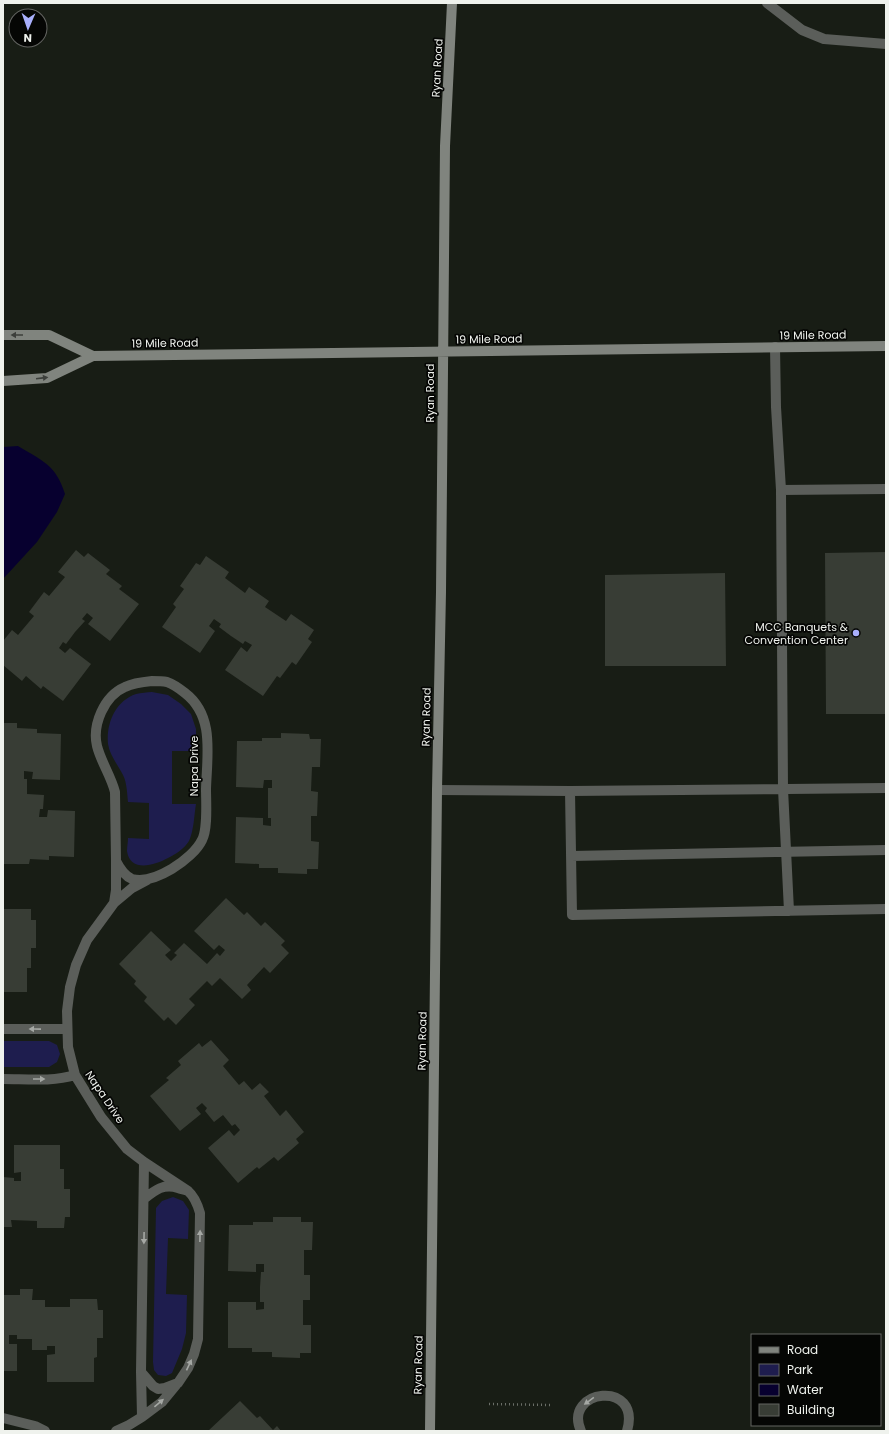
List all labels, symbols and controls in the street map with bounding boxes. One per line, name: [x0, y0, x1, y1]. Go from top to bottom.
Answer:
north arrow: [8, 8, 48, 48]
text: N: [23, 30, 32, 46]
street label: Ryan Road: [427, 38, 447, 98]
street label: 19 Mile Road: [780, 326, 846, 344]
street label: 19 Mile Road: [456, 330, 522, 348]
one-way arrow: [10, 332, 23, 338]
street label: 19 Mile Road: [132, 334, 198, 352]
street label: Ryan Road: [422, 364, 438, 422]
one-way arrow: [36, 375, 48, 381]
place label: MCC Banquets & Convention Center: [744, 619, 849, 648]
marker: MCC Banquets & Convention Center: [851, 628, 861, 638]
street label: Ryan Road: [417, 687, 435, 747]
street label: Napa Drive: [186, 736, 202, 796]
street label: Ryan Road: [413, 1011, 431, 1071]
one-way arrow: [28, 1026, 41, 1032]
street label: Napa Drive: [81, 1067, 129, 1127]
one-way arrow: [33, 1076, 46, 1082]
one-way arrow: [197, 1229, 203, 1242]
one-way arrow: [140, 1232, 147, 1244]
legend: [751, 1334, 881, 1426]
street label: Ryan Road: [409, 1335, 427, 1395]
text: Road: [787, 1341, 818, 1358]
one-way arrow: [186, 1359, 192, 1371]
text: Park: [787, 1361, 814, 1378]
text: Water: [787, 1381, 824, 1398]
one-way arrow: [583, 1397, 594, 1405]
one-way arrow: [154, 1398, 165, 1407]
text: Building: [787, 1401, 835, 1418]

